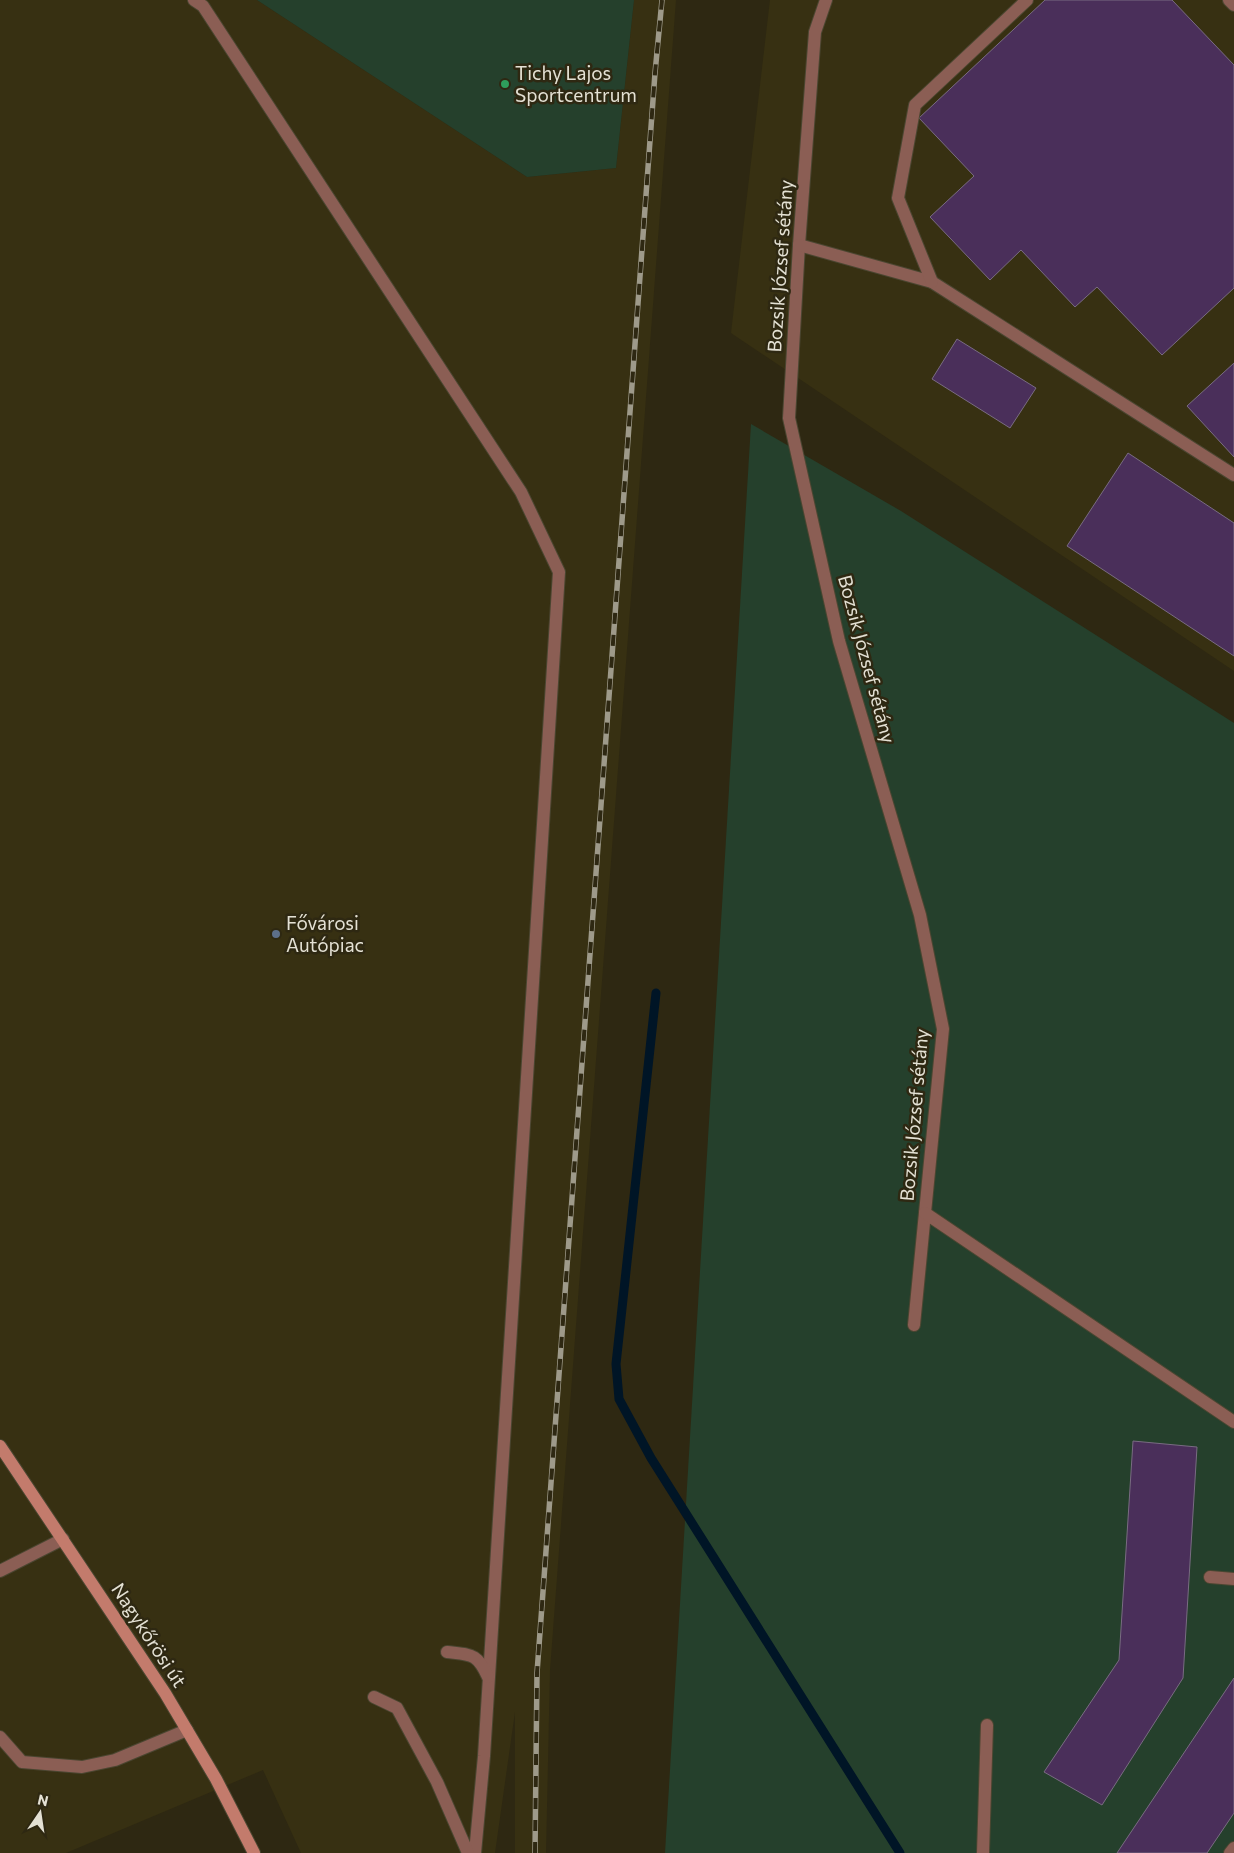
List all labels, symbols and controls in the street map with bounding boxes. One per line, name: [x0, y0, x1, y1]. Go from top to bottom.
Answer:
place label: Tichy Lajos Sportcentrum: [515, 61, 637, 106]
marker: Tichy Lajos Sportcentrum: [499, 78, 511, 90]
street label: Bozsik József sétány: [762, 179, 797, 353]
street label: Bozsik József sétány: [834, 572, 901, 746]
place label: Fővárosi Autópiac: [286, 911, 364, 956]
marker: Fővárosi Autópiac: [270, 928, 282, 940]
street label: Bozsik József sétány: [894, 1028, 933, 1202]
street label: Nagykőrösi út: [107, 1578, 192, 1691]
north arrow: [15, 1788, 65, 1838]
text: N: [36, 1790, 50, 1809]

